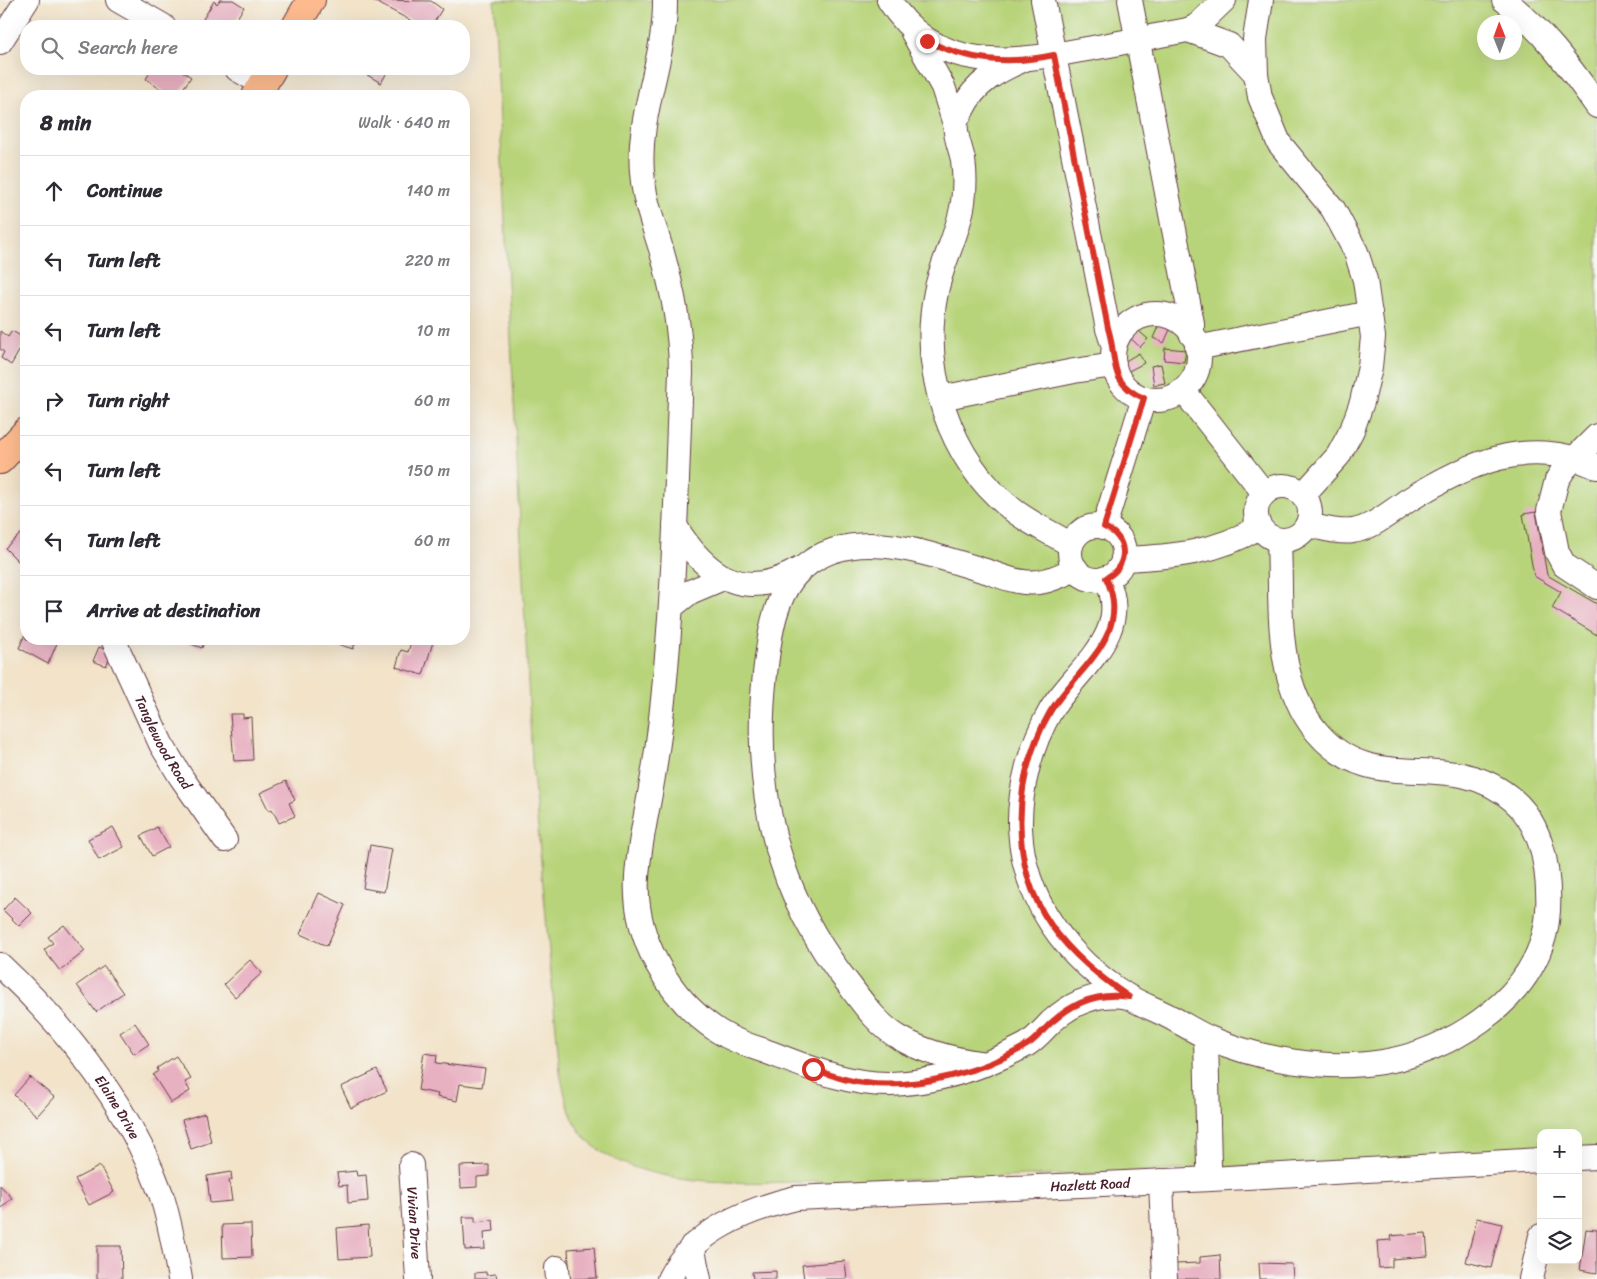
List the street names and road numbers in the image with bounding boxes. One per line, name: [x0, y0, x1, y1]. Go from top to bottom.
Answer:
street label: Tanglewood Road: [127, 691, 199, 796]
street label: Elaine Drive: [88, 1070, 147, 1144]
street label: Hazlett Road: [1050, 1171, 1132, 1199]
street label: Vivian Drive: [399, 1186, 429, 1260]

